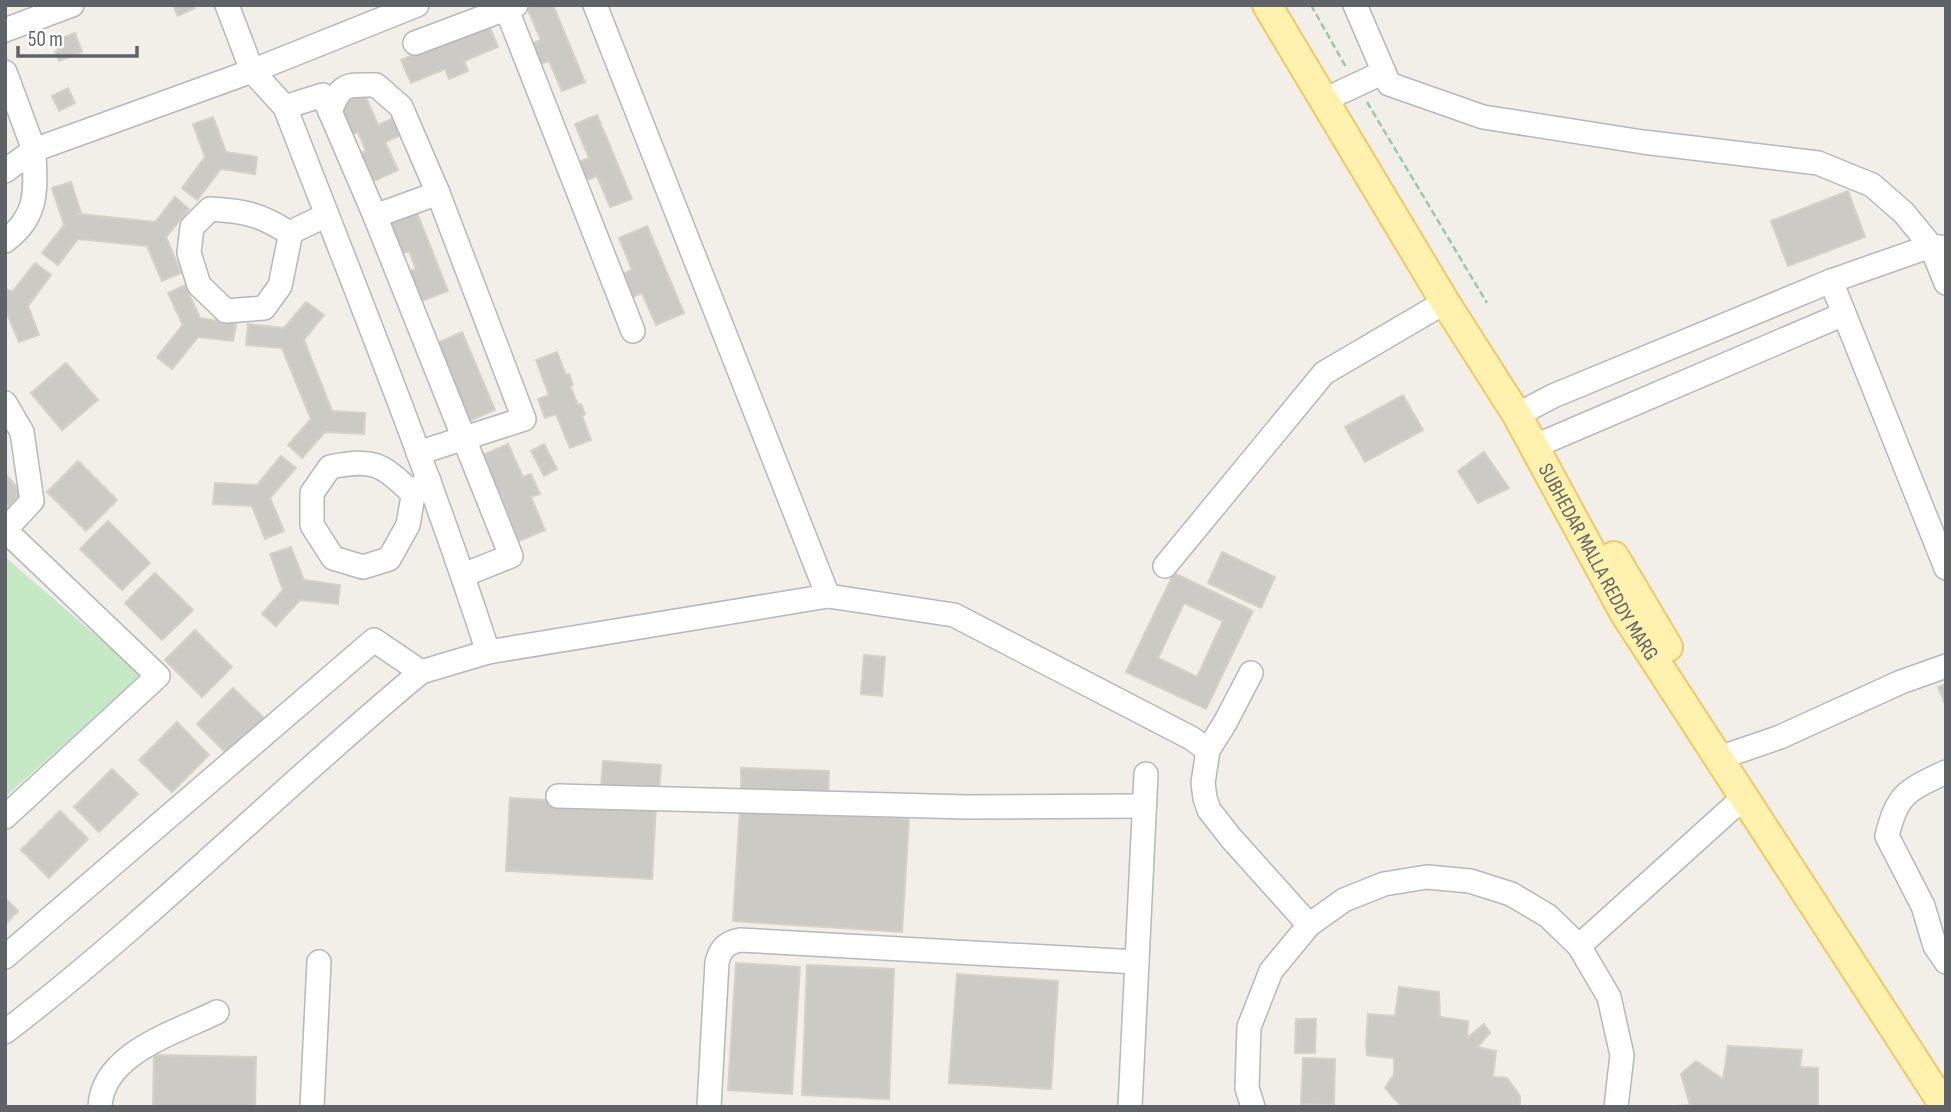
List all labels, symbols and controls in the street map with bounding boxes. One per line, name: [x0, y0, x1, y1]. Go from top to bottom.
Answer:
scale bar: [18, 14, 136, 58]
text: 50 m: [28, 27, 63, 52]
street label: SUBHEDAR MALLA REDDY MARG: [1533, 459, 1664, 665]

